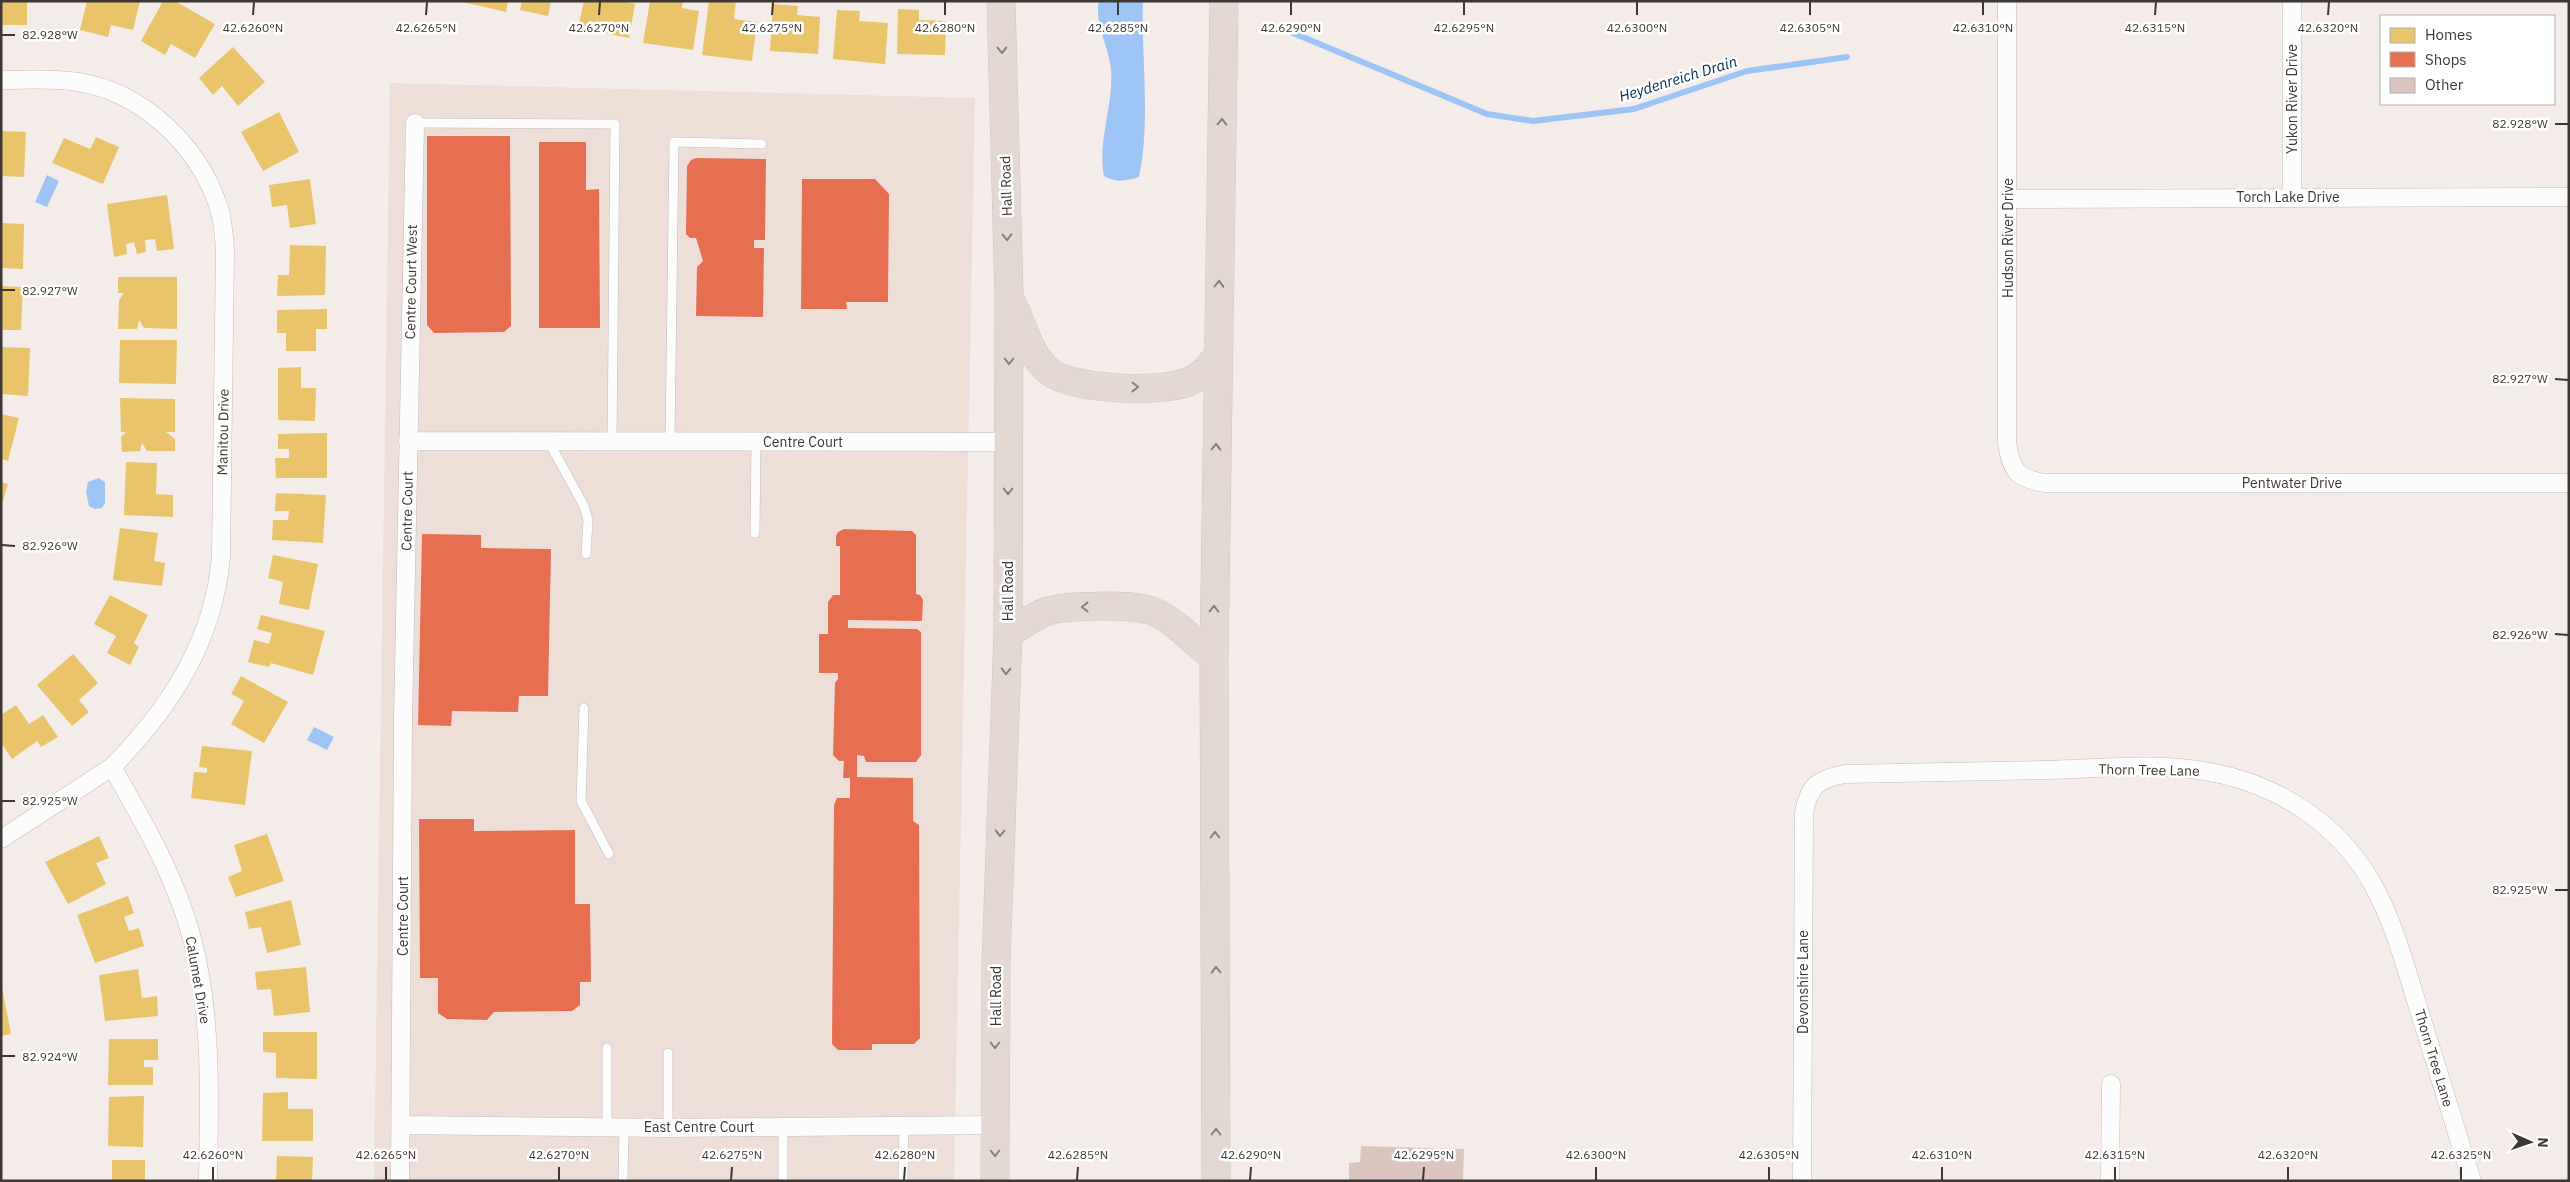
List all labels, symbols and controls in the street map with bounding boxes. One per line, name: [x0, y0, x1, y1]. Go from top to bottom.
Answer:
legend: [2380, 15, 2555, 105]
text: 42.6260°N: [223, 20, 283, 35]
text: 42.6265°N: [396, 20, 456, 35]
text: 42.6270°N: [569, 20, 629, 35]
text: 42.6275°N: [742, 20, 802, 35]
text: 42.6280°N: [915, 20, 975, 35]
text: 42.6285°N: [1088, 20, 1148, 35]
text: 42.6290°N: [1261, 20, 1321, 35]
text: 42.6295°N: [1434, 20, 1494, 35]
text: 42.6300°N: [1607, 20, 1667, 35]
text: 42.6305°N: [1780, 20, 1840, 35]
text: 42.6310°N: [1953, 20, 2013, 35]
text: 42.6315°N: [2125, 20, 2185, 35]
text: 42.6320°N: [2298, 20, 2358, 35]
text: Homes: [2425, 25, 2473, 44]
text: 82.928°W: [22, 27, 78, 42]
street label: Yukon River Drive: [2283, 44, 2301, 154]
one-way arrow: [997, 46, 1007, 54]
text: Shops: [2425, 50, 2467, 69]
water label: Heydenreich Drain: [1617, 52, 1739, 106]
text: Other: [2425, 75, 2464, 94]
text: 82.928°W: [2492, 116, 2548, 131]
one-way arrow: [1216, 117, 1227, 125]
street label: Hall Road: [996, 155, 1016, 217]
street label: Hudson River Drive: [1999, 178, 2017, 298]
street label: Torch Lake Drive: [2236, 188, 2340, 206]
street label: Centre Court West: [401, 224, 421, 340]
one-way arrow: [1002, 233, 1013, 241]
one-way arrow: [1214, 280, 1224, 288]
text: 82.927°W: [22, 283, 78, 298]
one-way arrow: [1004, 358, 1014, 365]
text: 82.927°W: [2492, 371, 2548, 386]
one-way arrow: [1132, 382, 1139, 392]
street label: Manitou Drive: [213, 388, 233, 476]
street label: Centre Court: [763, 433, 843, 451]
one-way arrow: [1211, 442, 1221, 450]
street label: Centre Court: [397, 471, 417, 551]
street label: Pentwater Drive: [2242, 474, 2342, 492]
one-way arrow: [1003, 488, 1013, 495]
text: 82.926°W: [22, 538, 78, 553]
street label: Hall Road: [999, 561, 1017, 621]
one-way arrow: [1081, 602, 1088, 612]
one-way arrow: [1209, 605, 1219, 612]
text: 82.926°W: [2492, 627, 2548, 642]
one-way arrow: [1001, 667, 1012, 675]
street label: Thorn Tree Lane: [2098, 760, 2200, 780]
text: 82.925°W: [22, 793, 78, 808]
one-way arrow: [995, 830, 1006, 838]
one-way arrow: [1210, 831, 1220, 838]
street label: Centre Court: [394, 876, 412, 956]
text: 82.925°W: [2492, 882, 2548, 897]
street label: Devonshire Lane: [1794, 930, 1812, 1034]
street label: Calumet Drive: [181, 935, 215, 1025]
one-way arrow: [1211, 965, 1221, 973]
street label: Hall Road: [987, 966, 1005, 1026]
street label: Thorn Tree Lane: [2411, 1007, 2458, 1109]
one-way arrow: [990, 1042, 1000, 1050]
text: 82.924°W: [22, 1049, 78, 1064]
north arrow: [2505, 1117, 2555, 1167]
street label: East Centre Court: [644, 1118, 754, 1136]
one-way arrow: [1211, 1128, 1222, 1136]
text: N: [2534, 1137, 2552, 1148]
text: 42.6260°N: [183, 1147, 243, 1162]
text: 42.6265°N: [356, 1147, 416, 1162]
text: 42.6270°N: [529, 1147, 589, 1162]
text: 42.6275°N: [702, 1147, 762, 1162]
text: 42.6280°N: [875, 1147, 935, 1162]
text: 42.6285°N: [1048, 1147, 1108, 1162]
text: 42.6290°N: [1221, 1147, 1281, 1162]
text: 42.6295°N: [1394, 1147, 1454, 1162]
text: 42.6300°N: [1566, 1147, 1626, 1162]
text: 42.6305°N: [1739, 1147, 1799, 1162]
text: 42.6310°N: [1912, 1147, 1972, 1162]
text: 42.6315°N: [2085, 1147, 2145, 1162]
text: 42.6320°N: [2258, 1147, 2318, 1162]
text: 42.6325°N: [2431, 1147, 2491, 1162]
one-way arrow: [990, 1150, 1000, 1157]

